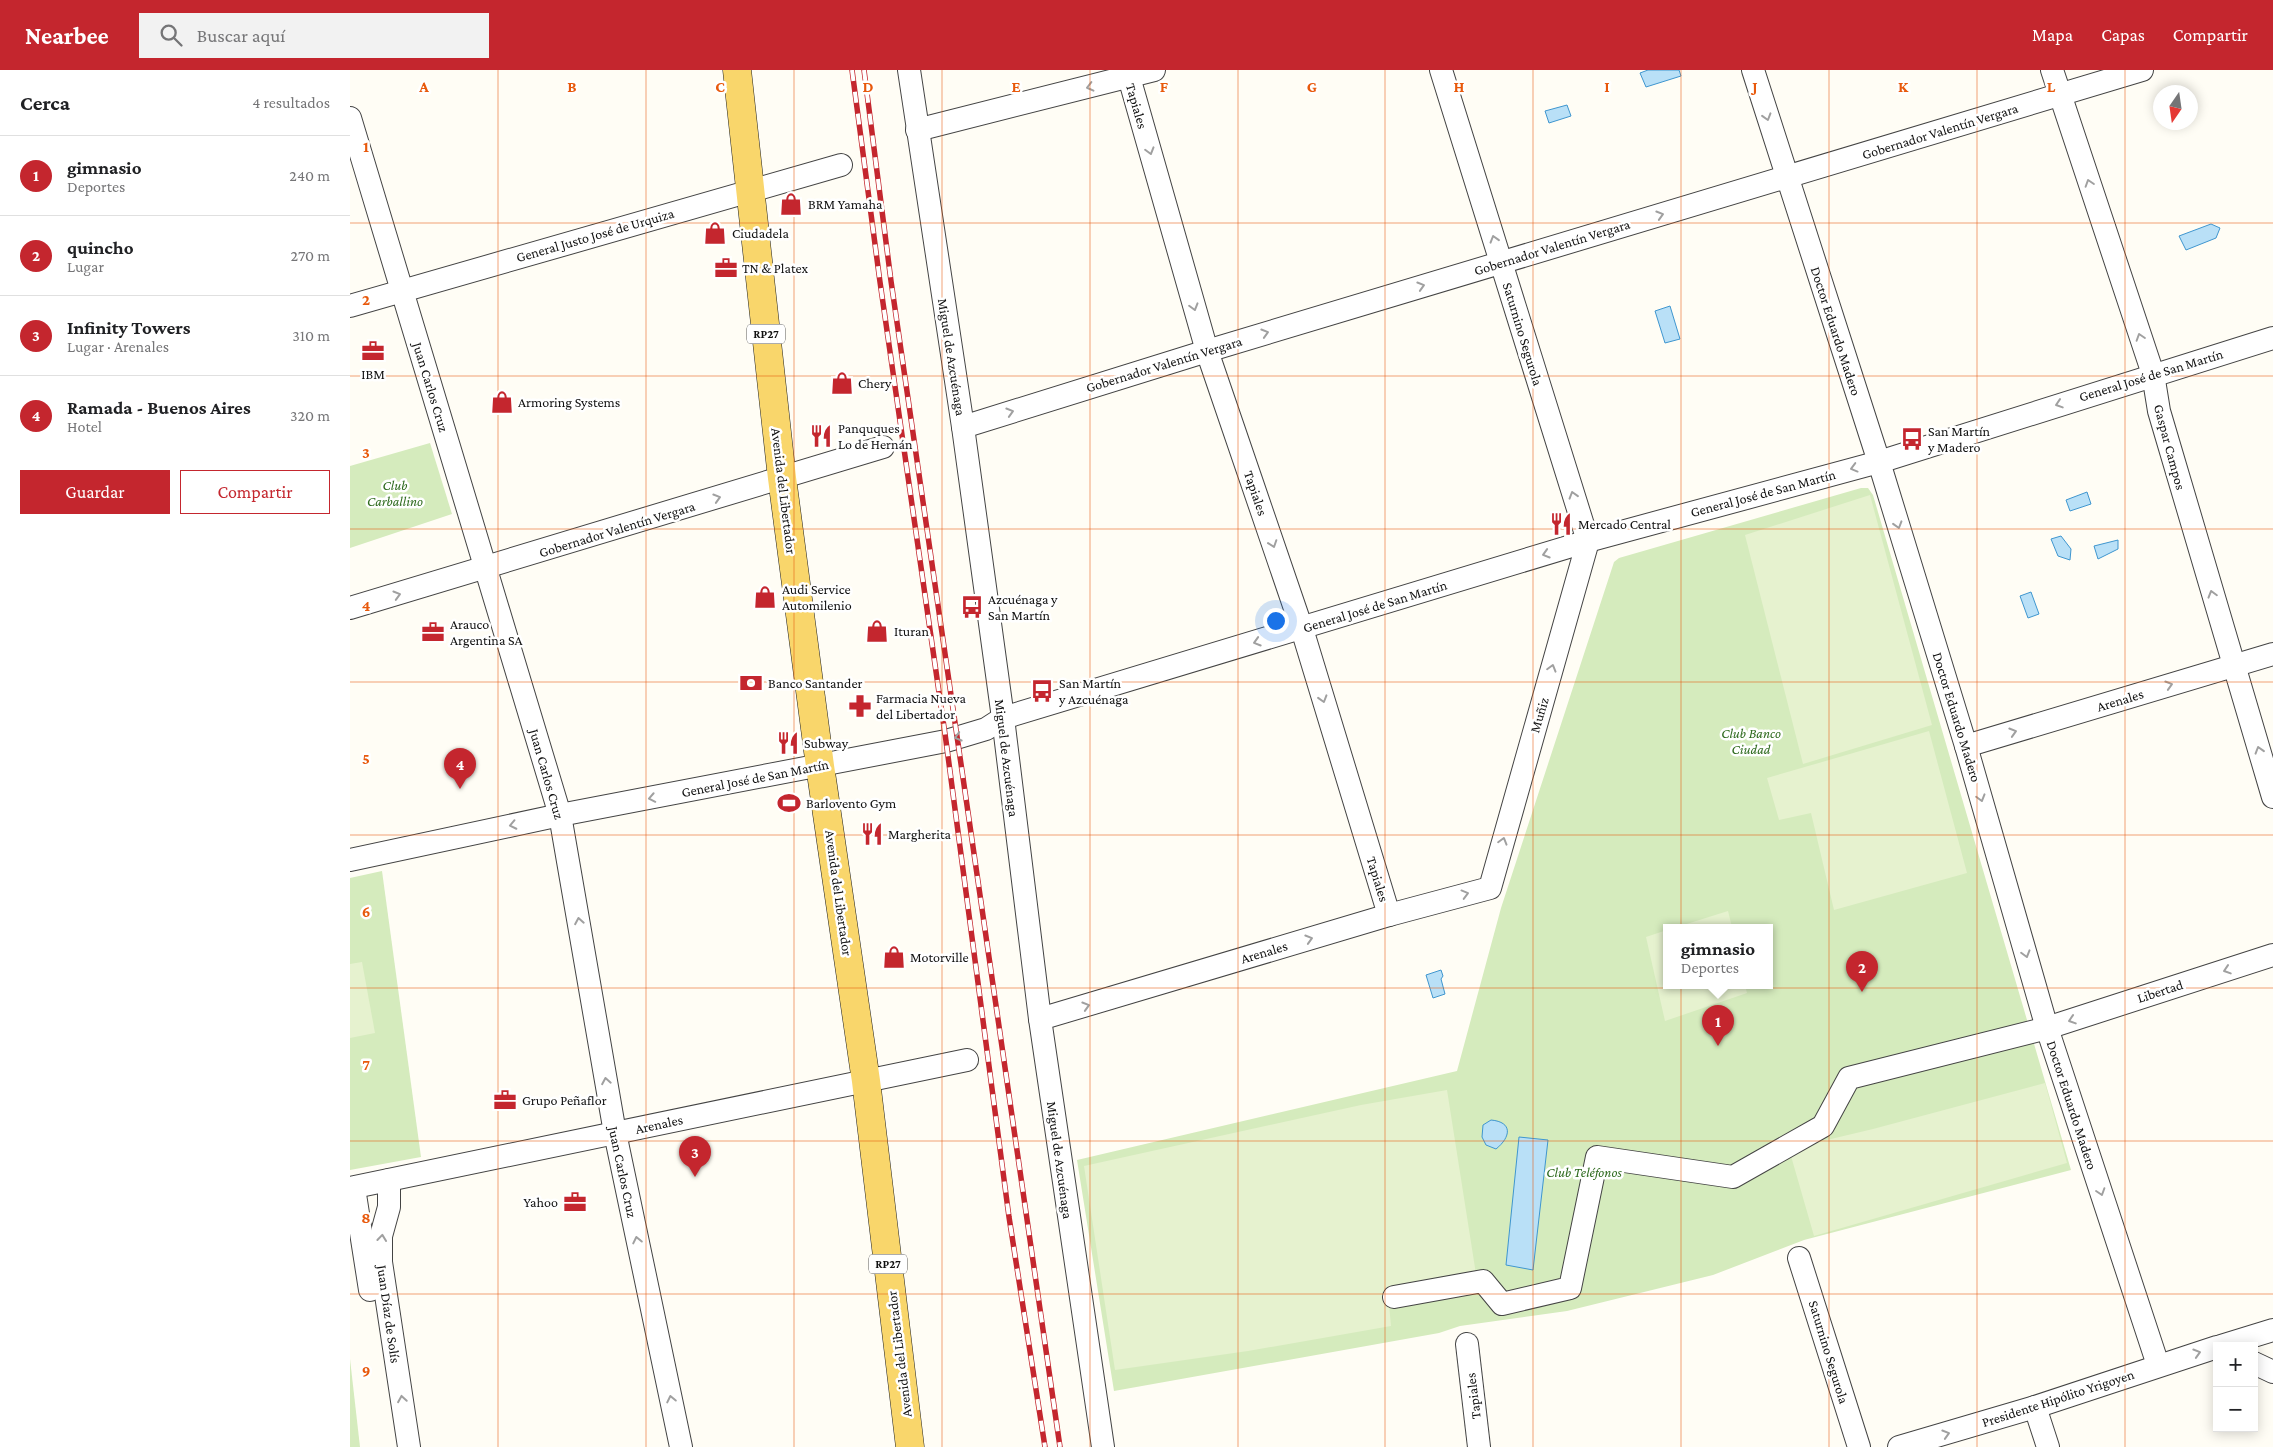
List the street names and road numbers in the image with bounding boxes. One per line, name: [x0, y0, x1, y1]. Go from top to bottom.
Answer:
street label: Tapiales: [1123, 81, 1151, 131]
street label: Gobernador Valentín Vergara: [1860, 99, 2020, 162]
street label: General Justo José de Urquiza: [514, 205, 676, 265]
street label: Gobernador Valentín Vergara: [1472, 215, 1632, 278]
street label: Doctor Eduardo Madero: [1808, 264, 1864, 398]
street label: Saturnino Segurola: [1500, 280, 1546, 388]
street label: Miguel de Azcuénaga: [935, 297, 969, 417]
road number: RP27: [747, 324, 785, 344]
street label: Gobernador Valentín Vergara: [1084, 332, 1244, 395]
street label: Juan Carlos Cruz: [409, 338, 452, 434]
street label: General José de San Martín: [2077, 345, 2225, 405]
street label: Gaspar Campos: [2151, 402, 2189, 492]
street label: Avenida del Libertador: [768, 427, 800, 555]
street label: General José de San Martín: [1689, 466, 1838, 520]
street label: Tapiales: [1241, 468, 1271, 518]
street label: Gobernador Valentín Vergara: [537, 497, 697, 560]
street label: General José de San Martín: [1301, 576, 1449, 636]
street label: Doctor Eduardo Madero: [1930, 650, 1984, 784]
street label: Arenales: [2095, 685, 2145, 715]
street label: Muñiz: [1526, 695, 1552, 735]
street label: Miguel de Azcuénaga: [992, 698, 1022, 818]
street label: Juan Carlos Cruz: [526, 725, 568, 821]
street label: General José de San Martín: [680, 756, 830, 800]
street label: Avenida del Libertador: [822, 829, 856, 957]
street label: Tapiales: [1364, 854, 1392, 904]
street label: Arenales: [1239, 937, 1289, 967]
street label: Libertad: [2135, 976, 2186, 1006]
street label: Doctor Eduardo Madero: [2044, 1038, 2100, 1172]
street label: Miguel de Azcuénaga: [1044, 1100, 1076, 1220]
street label: Arenales: [634, 1111, 684, 1137]
street label: Juan Carlos Cruz: [605, 1123, 641, 1219]
road number: RP27: [869, 1254, 907, 1274]
street label: Juan Díaz de Solís: [374, 1262, 404, 1364]
street label: Avenida del Libertador: [883, 1290, 915, 1418]
street label: Saturnino Segurola: [1806, 1298, 1852, 1406]
street label: Presidente Hipólito Yrigoyen: [1980, 1366, 2137, 1430]
street label: Tapiales: [1462, 1372, 1484, 1420]

